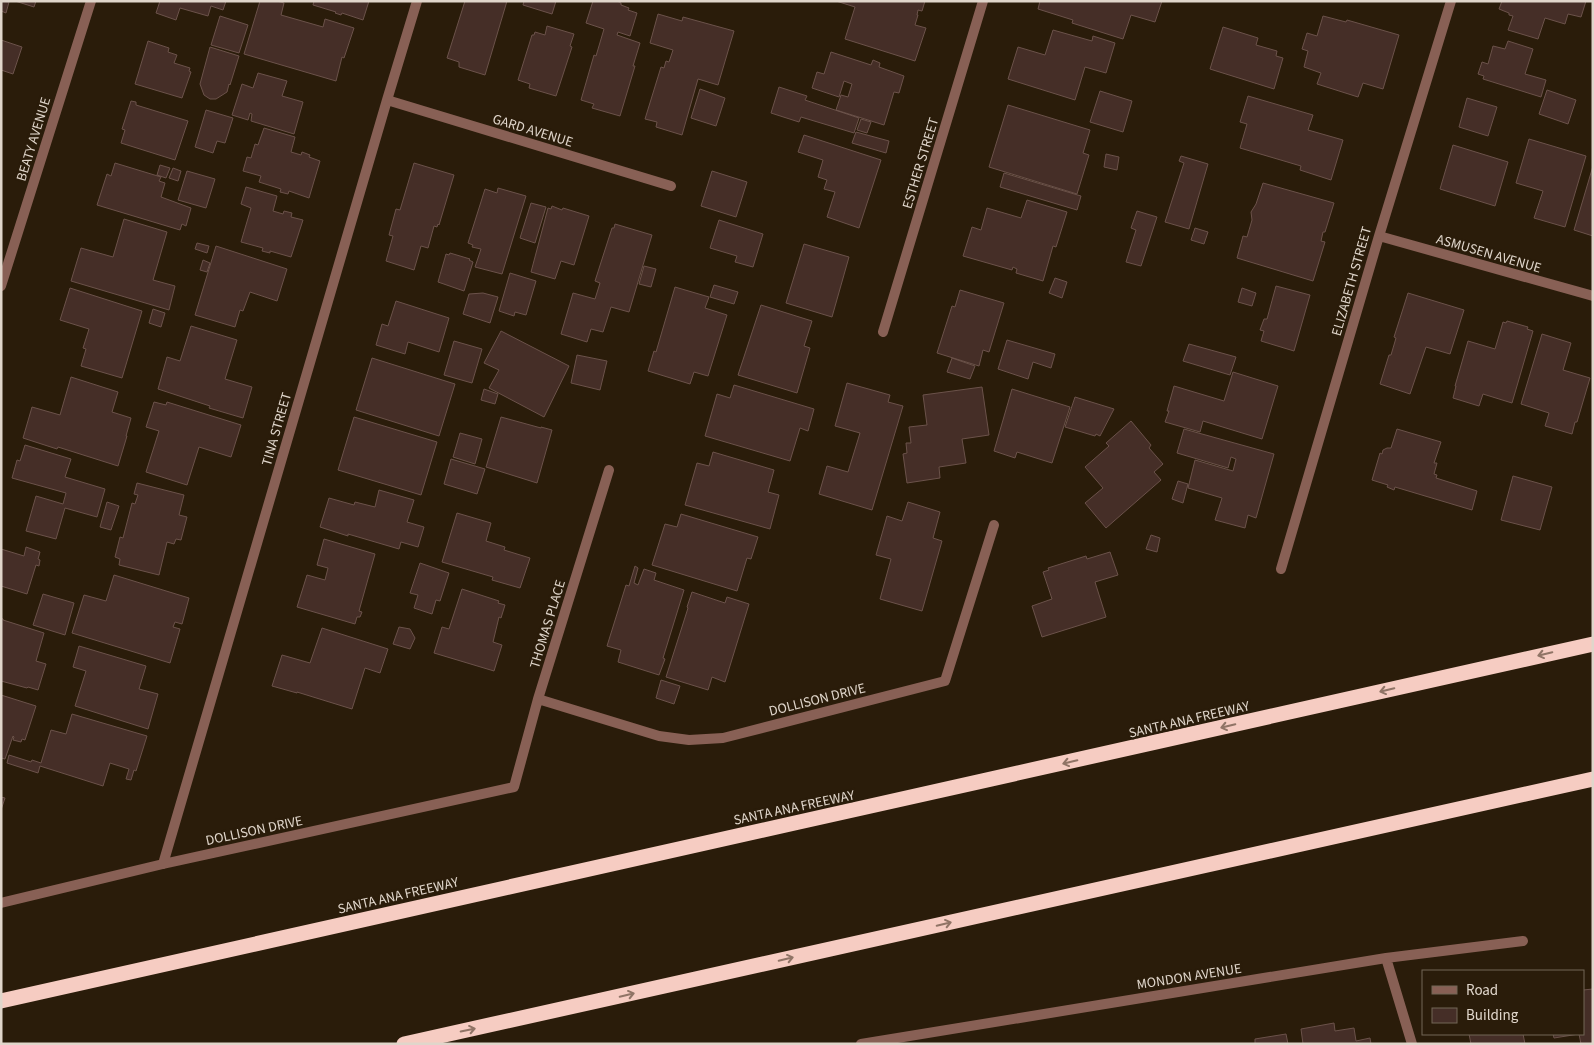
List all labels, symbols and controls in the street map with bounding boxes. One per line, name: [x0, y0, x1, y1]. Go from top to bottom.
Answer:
street label: BEATY AVENUE: [12, 95, 56, 184]
street label: GARD AVENUE: [490, 109, 575, 153]
street label: ESTHER STREET: [898, 115, 944, 211]
street label: ELIZABETH STREET: [1327, 224, 1377, 338]
street label: ASMUSEN AVENUE: [1434, 229, 1544, 279]
street label: TINA STREET: [257, 390, 297, 468]
street label: THOMAS PLACE: [525, 578, 571, 671]
one-way arrow: [1538, 650, 1554, 659]
street label: DOLLISON DRIVE: [767, 678, 868, 722]
one-way arrow: [1379, 686, 1395, 695]
street label: SANTA ANA FREEWAY: [1127, 696, 1252, 744]
one-way arrow: [1221, 722, 1237, 731]
one-way arrow: [1062, 758, 1078, 767]
street label: SANTA ANA FREEWAY: [732, 785, 857, 831]
street label: DOLLISON DRIVE: [204, 811, 305, 851]
street label: SANTA ANA FREEWAY: [336, 872, 461, 920]
one-way arrow: [936, 919, 952, 928]
one-way arrow: [777, 954, 793, 963]
street label: MONDON AVENUE: [1135, 959, 1243, 995]
legend: [1422, 970, 1584, 1035]
text: Road: [1466, 980, 1498, 1001]
one-way arrow: [619, 990, 635, 999]
text: Building: [1466, 1005, 1519, 1026]
one-way arrow: [460, 1025, 476, 1034]

